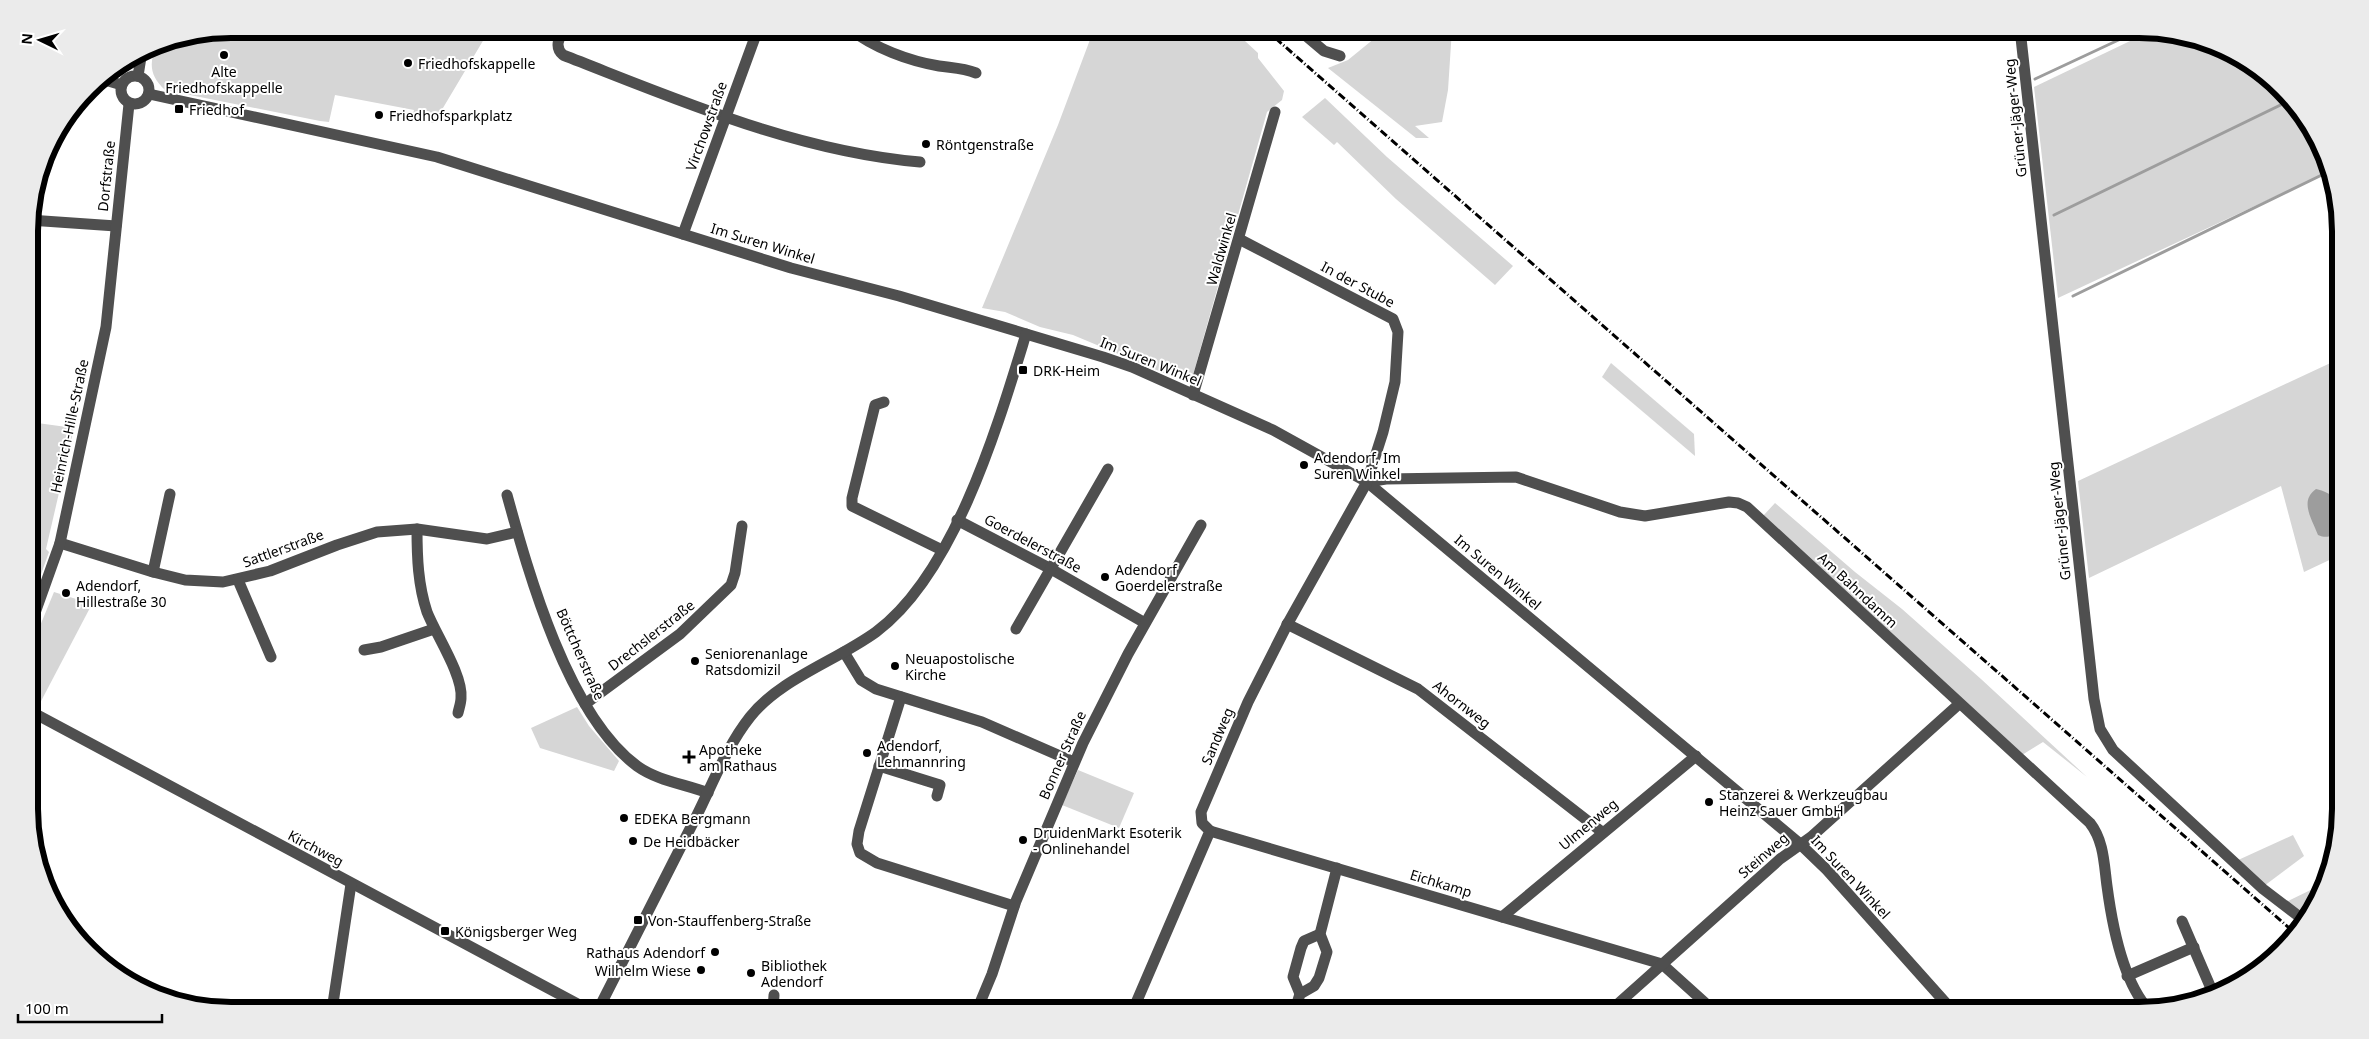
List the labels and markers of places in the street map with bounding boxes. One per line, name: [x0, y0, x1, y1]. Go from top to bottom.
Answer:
marker: Alte Friedhofskappelle: [218, 49, 230, 61]
place label: Friedhofskappelle: [418, 54, 535, 73]
marker: Friedhofskappelle: [402, 57, 414, 69]
place label: Alte Friedhofskappelle: [165, 62, 283, 97]
place label: Friedhof: [189, 100, 245, 119]
marker: Friedhof: [173, 103, 185, 115]
place label: Friedhofsparkplatz: [389, 106, 513, 125]
marker: Friedhofsparkplatz: [373, 109, 385, 121]
place label: Röntgenstraße: [936, 135, 1034, 154]
marker: Röntgenstraße: [920, 138, 932, 150]
place label: DRK-Heim: [1033, 361, 1100, 380]
marker: DRK-Heim: [1017, 364, 1029, 376]
place label: Adendorf, Im Suren Winkel: [1314, 448, 1401, 483]
marker: Adendorf, Im Suren Winkel: [1298, 459, 1310, 471]
place label: Adendorf Goerdelerstraße: [1115, 560, 1223, 595]
marker: Adendorf Goerdelerstraße: [1099, 571, 1111, 583]
place label: Adendorf, Hillestraße 30: [76, 576, 167, 611]
marker: Adendorf, Hillestraße 30: [60, 587, 72, 599]
place label: Seniorenanlage Ratsdomizil: [705, 644, 808, 679]
place label: Neuapostolische Kirche: [905, 649, 1015, 684]
marker: Seniorenanlage Ratsdomizil: [689, 655, 701, 667]
marker: Neuapostolische Kirche: [889, 660, 901, 672]
place label: Adendorf, Lehmannring: [877, 736, 966, 771]
place label: Apotheke am Rathaus: [699, 740, 777, 775]
marker: Adendorf, Lehmannring: [861, 747, 873, 759]
marker: Apotheke am Rathaus: [683, 751, 695, 763]
place label: Stanzerei & Werkzeugbau Heinz Sauer GmbH: [1719, 785, 1888, 820]
marker: Stanzerei & Werkzeugbau Heinz Sauer GmbH: [1703, 796, 1715, 808]
place label: EDEKA Bergmann: [634, 809, 751, 828]
marker: EDEKA Bergmann: [618, 812, 630, 824]
place label: DruidenMarkt Esoterik - Onlinehandel: [1033, 823, 1182, 858]
place label: De Heidbäcker: [643, 832, 740, 851]
marker: DruidenMarkt Esoterik - Onlinehandel: [1017, 834, 1029, 846]
marker: De Heidbäcker: [627, 835, 639, 847]
place label: Von-Stauffenberg-Straße: [648, 911, 811, 930]
marker: Von-Stauffenberg-Straße: [632, 914, 644, 926]
place label: Königsberger Weg: [455, 922, 577, 941]
marker: Königsberger Weg: [439, 925, 451, 937]
place label: Rathaus Adendorf: [586, 943, 706, 962]
marker: Rathaus Adendorf: [709, 946, 721, 958]
place label: Bibliothek Adendorf: [761, 956, 828, 991]
place label: Wilhelm Wiese: [595, 961, 691, 980]
marker: Wilhelm Wiese: [695, 964, 707, 976]
marker: Bibliothek Adendorf: [745, 967, 757, 979]

